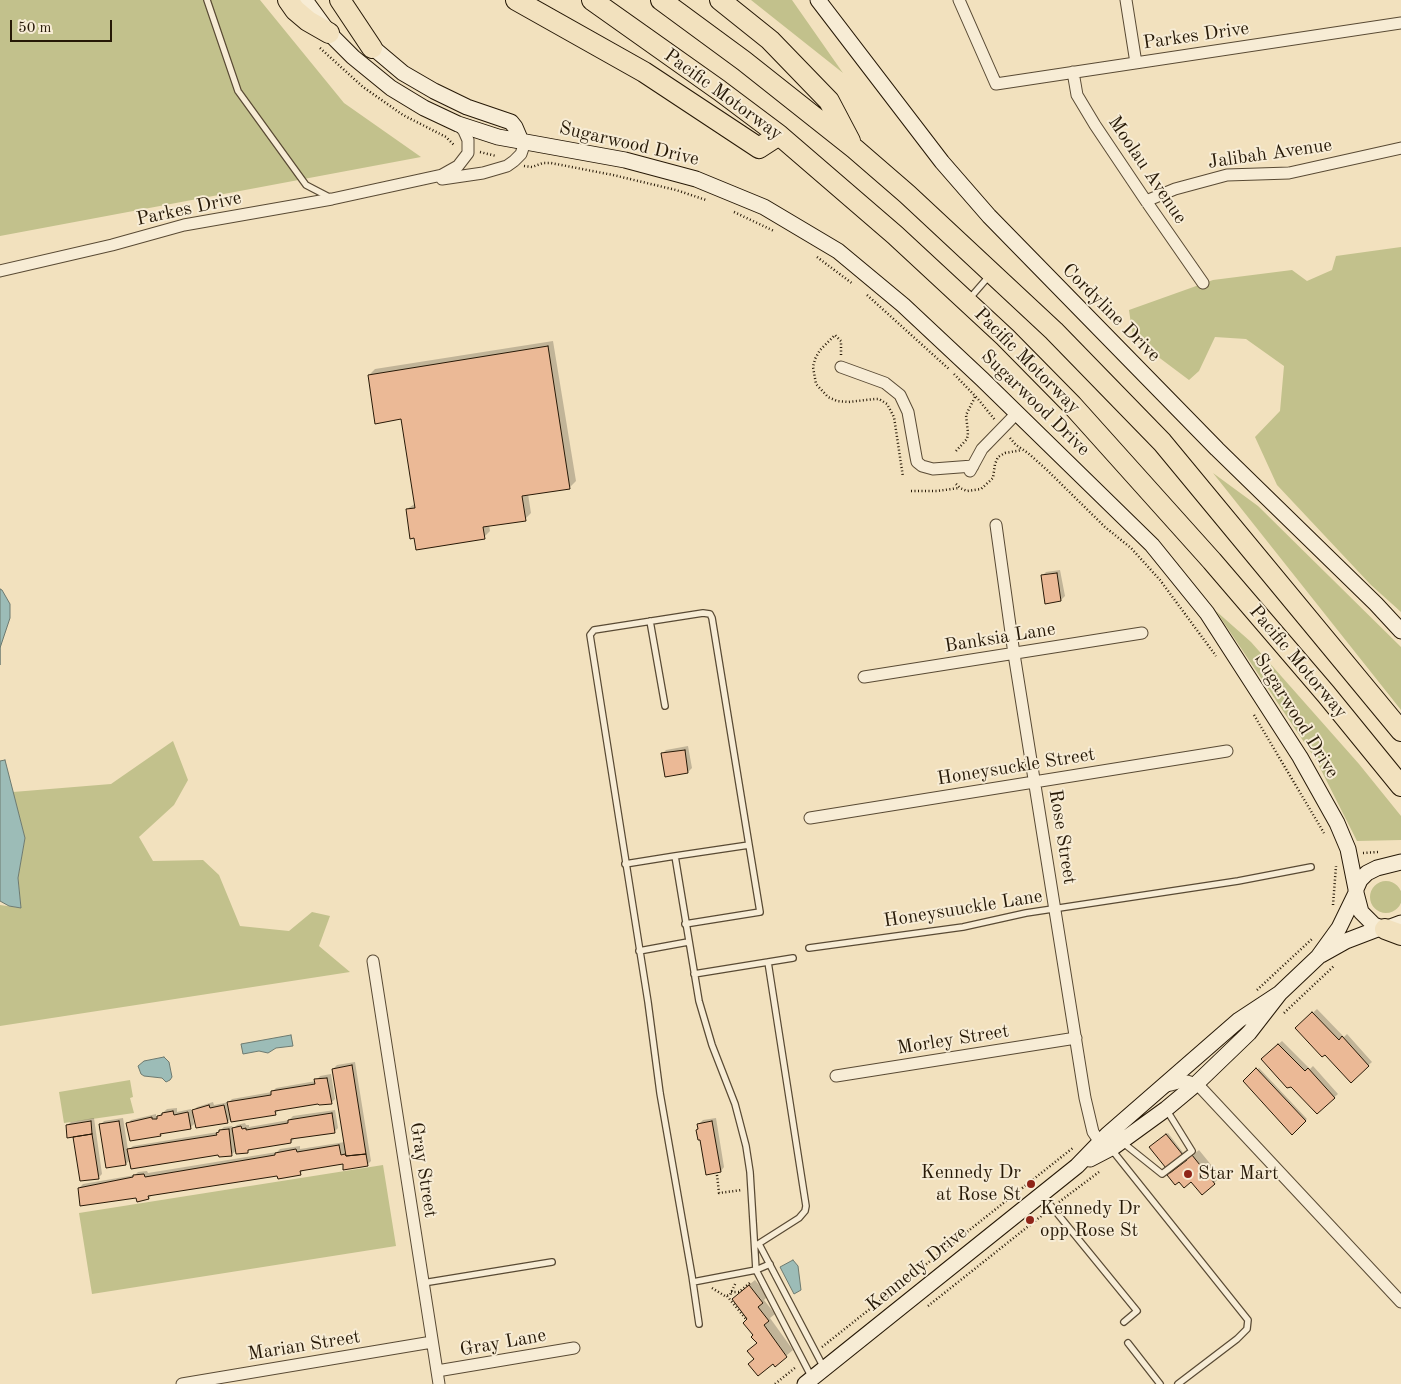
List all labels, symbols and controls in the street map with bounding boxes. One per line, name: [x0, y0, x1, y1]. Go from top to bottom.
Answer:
scale bar: [12, 10, 115, 42]
street label: Parkes Drive: [1141, 17, 1251, 55]
text: 50 m: [18, 21, 52, 36]
street label: Pacific Motorway: [659, 44, 787, 146]
street label: Moolau Avenue: [1103, 112, 1191, 228]
street label: Sugarwood Drive: [557, 117, 701, 171]
street label: Jalibah Avenue: [1207, 134, 1333, 174]
street label: Parkes Drive: [134, 187, 244, 231]
street label: Cordyline Drive: [1057, 259, 1165, 367]
street label: Pacific Motorway: [969, 303, 1085, 419]
street label: Sugarwood Drive: [976, 345, 1094, 461]
street label: Pacific Motorway: [1244, 601, 1352, 723]
street label: Banksia Lane: [943, 618, 1057, 658]
street label: Sugarwood Drive: [1248, 649, 1344, 783]
street label: Honeysuckle Street: [935, 743, 1097, 791]
street label: Rose Street: [1043, 788, 1081, 886]
street label: Honeysuuckle Lane: [882, 885, 1044, 933]
street label: Morley Street: [896, 1020, 1010, 1060]
street label: Gray Street: [404, 1121, 442, 1219]
place label: Kennedy Dr at Rose St: [921, 1162, 1021, 1206]
place label: Star Mart: [1198, 1163, 1279, 1185]
marker: Star Mart: [1182, 1168, 1194, 1180]
marker: Kennedy Dr at Rose St: [1025, 1178, 1037, 1190]
place label: Kennedy Dr opp Rose St: [1040, 1198, 1140, 1242]
marker: Kennedy Dr opp Rose St: [1024, 1214, 1036, 1226]
street label: Kennedy Drive: [862, 1221, 972, 1317]
street label: Gray Lane: [458, 1324, 548, 1362]
street label: Marian Street: [246, 1326, 362, 1366]

